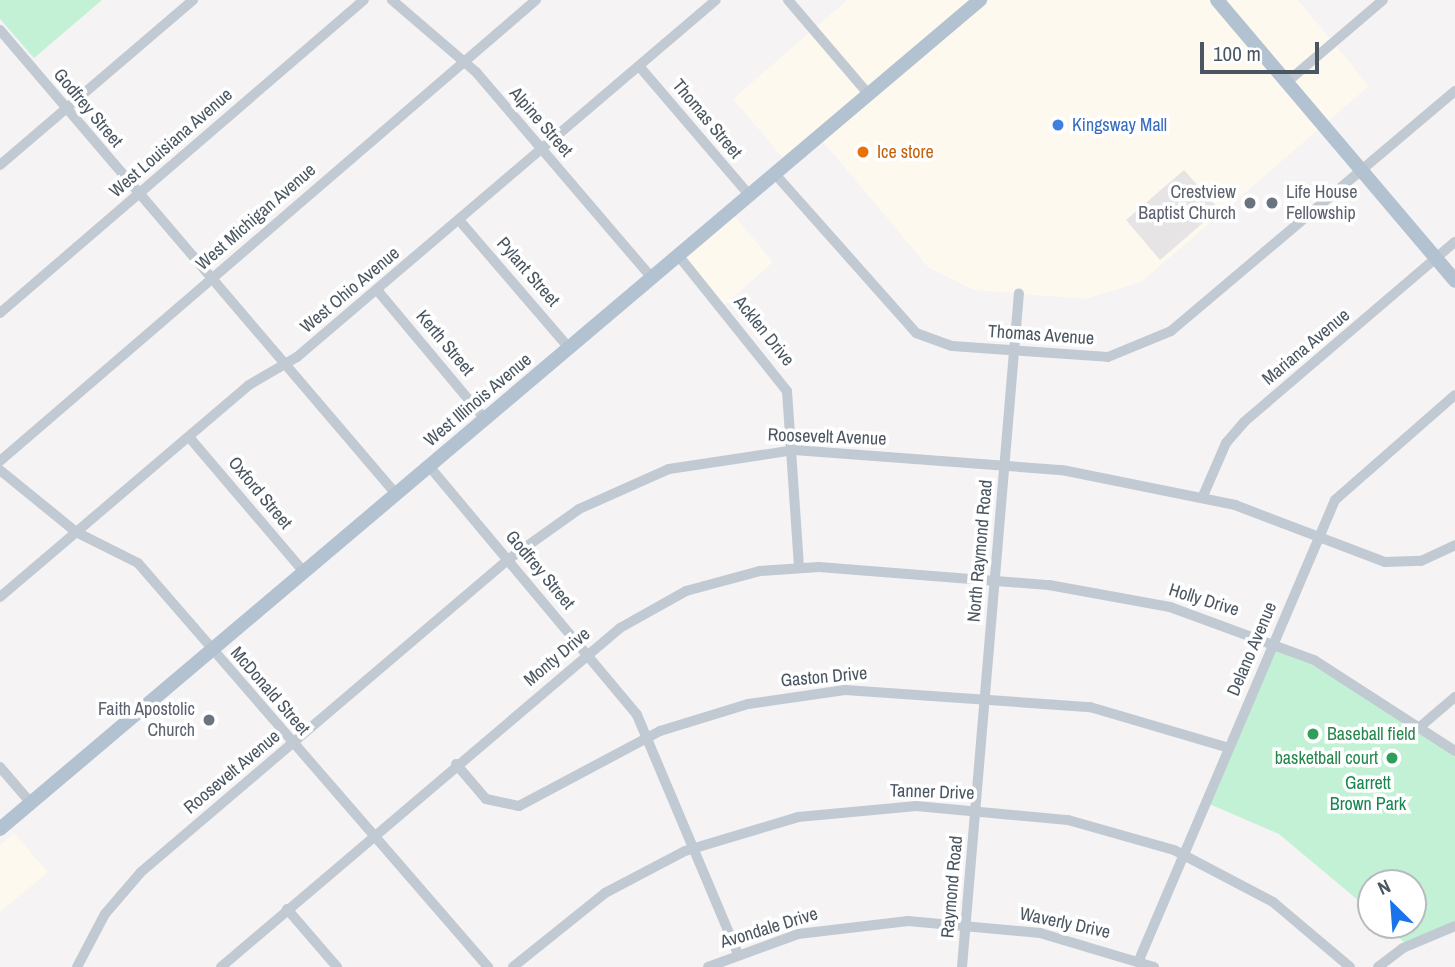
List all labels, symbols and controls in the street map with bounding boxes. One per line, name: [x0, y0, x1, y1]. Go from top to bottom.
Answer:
scale bar: [1203, 28, 1322, 72]
text: 100 m: [1213, 39, 1261, 68]
street label: Godfrey Street: [49, 64, 127, 152]
street label: Thomas Street: [668, 75, 746, 163]
street label: Alpine Street: [505, 83, 577, 161]
street label: West Louisiana Avenue: [105, 84, 237, 202]
place label: Kingsway Mall: [1072, 114, 1167, 136]
marker: Kingsway Mall: [1050, 117, 1066, 133]
place label: Ice store: [877, 141, 934, 163]
marker: Ice store: [855, 144, 871, 160]
street label: West Michigan Avenue: [192, 159, 320, 275]
place label: Crestview Baptist Church: [1138, 182, 1236, 224]
place label: Life House Fellowship: [1286, 182, 1357, 224]
marker: Crestview Baptist Church: [1242, 195, 1258, 211]
marker: Life House Fellowship: [1264, 195, 1280, 211]
street label: Pylant Street: [492, 233, 564, 311]
street label: West Ohio Avenue: [296, 242, 404, 338]
street label: Acklen Drive: [729, 292, 799, 370]
street label: Mariana Avenue: [1258, 304, 1354, 390]
street label: Kerth Street: [411, 306, 479, 380]
street label: Thomas Avenue: [987, 320, 1095, 350]
street label: West Illinois Avenue: [420, 349, 536, 451]
street label: Roosevelt Avenue: [767, 424, 887, 450]
street label: Oxford Street: [224, 452, 296, 534]
street label: North Raymond Road: [963, 479, 997, 623]
street label: Godfrey Street: [501, 526, 579, 614]
street label: Holly Drive: [1166, 579, 1242, 621]
street label: Delano Avenue: [1222, 598, 1282, 700]
street label: Monty Drive: [520, 623, 594, 691]
street label: McDonald Street: [226, 642, 314, 740]
street label: Gaston Drive: [780, 662, 868, 692]
place label: Faith Apostolic Church: [97, 699, 195, 742]
marker: Faith Apostolic Church: [201, 712, 217, 728]
place label: Baseball field: [1327, 723, 1416, 745]
street label: Roosevelt Avenue: [179, 725, 285, 819]
marker: Baseball field: [1305, 726, 1321, 742]
place label: basketball court: [1275, 747, 1378, 769]
marker: basketball court: [1384, 750, 1400, 766]
park label: Garrett Brown Park: [1330, 773, 1406, 816]
street label: Tanner Drive: [889, 780, 975, 804]
street label: Raymond Road: [937, 835, 967, 939]
north arrow: [1357, 869, 1427, 939]
text: N: [1373, 873, 1395, 901]
street label: Avondale Drive: [718, 903, 820, 953]
street label: Waverly Drive: [1018, 903, 1112, 943]

